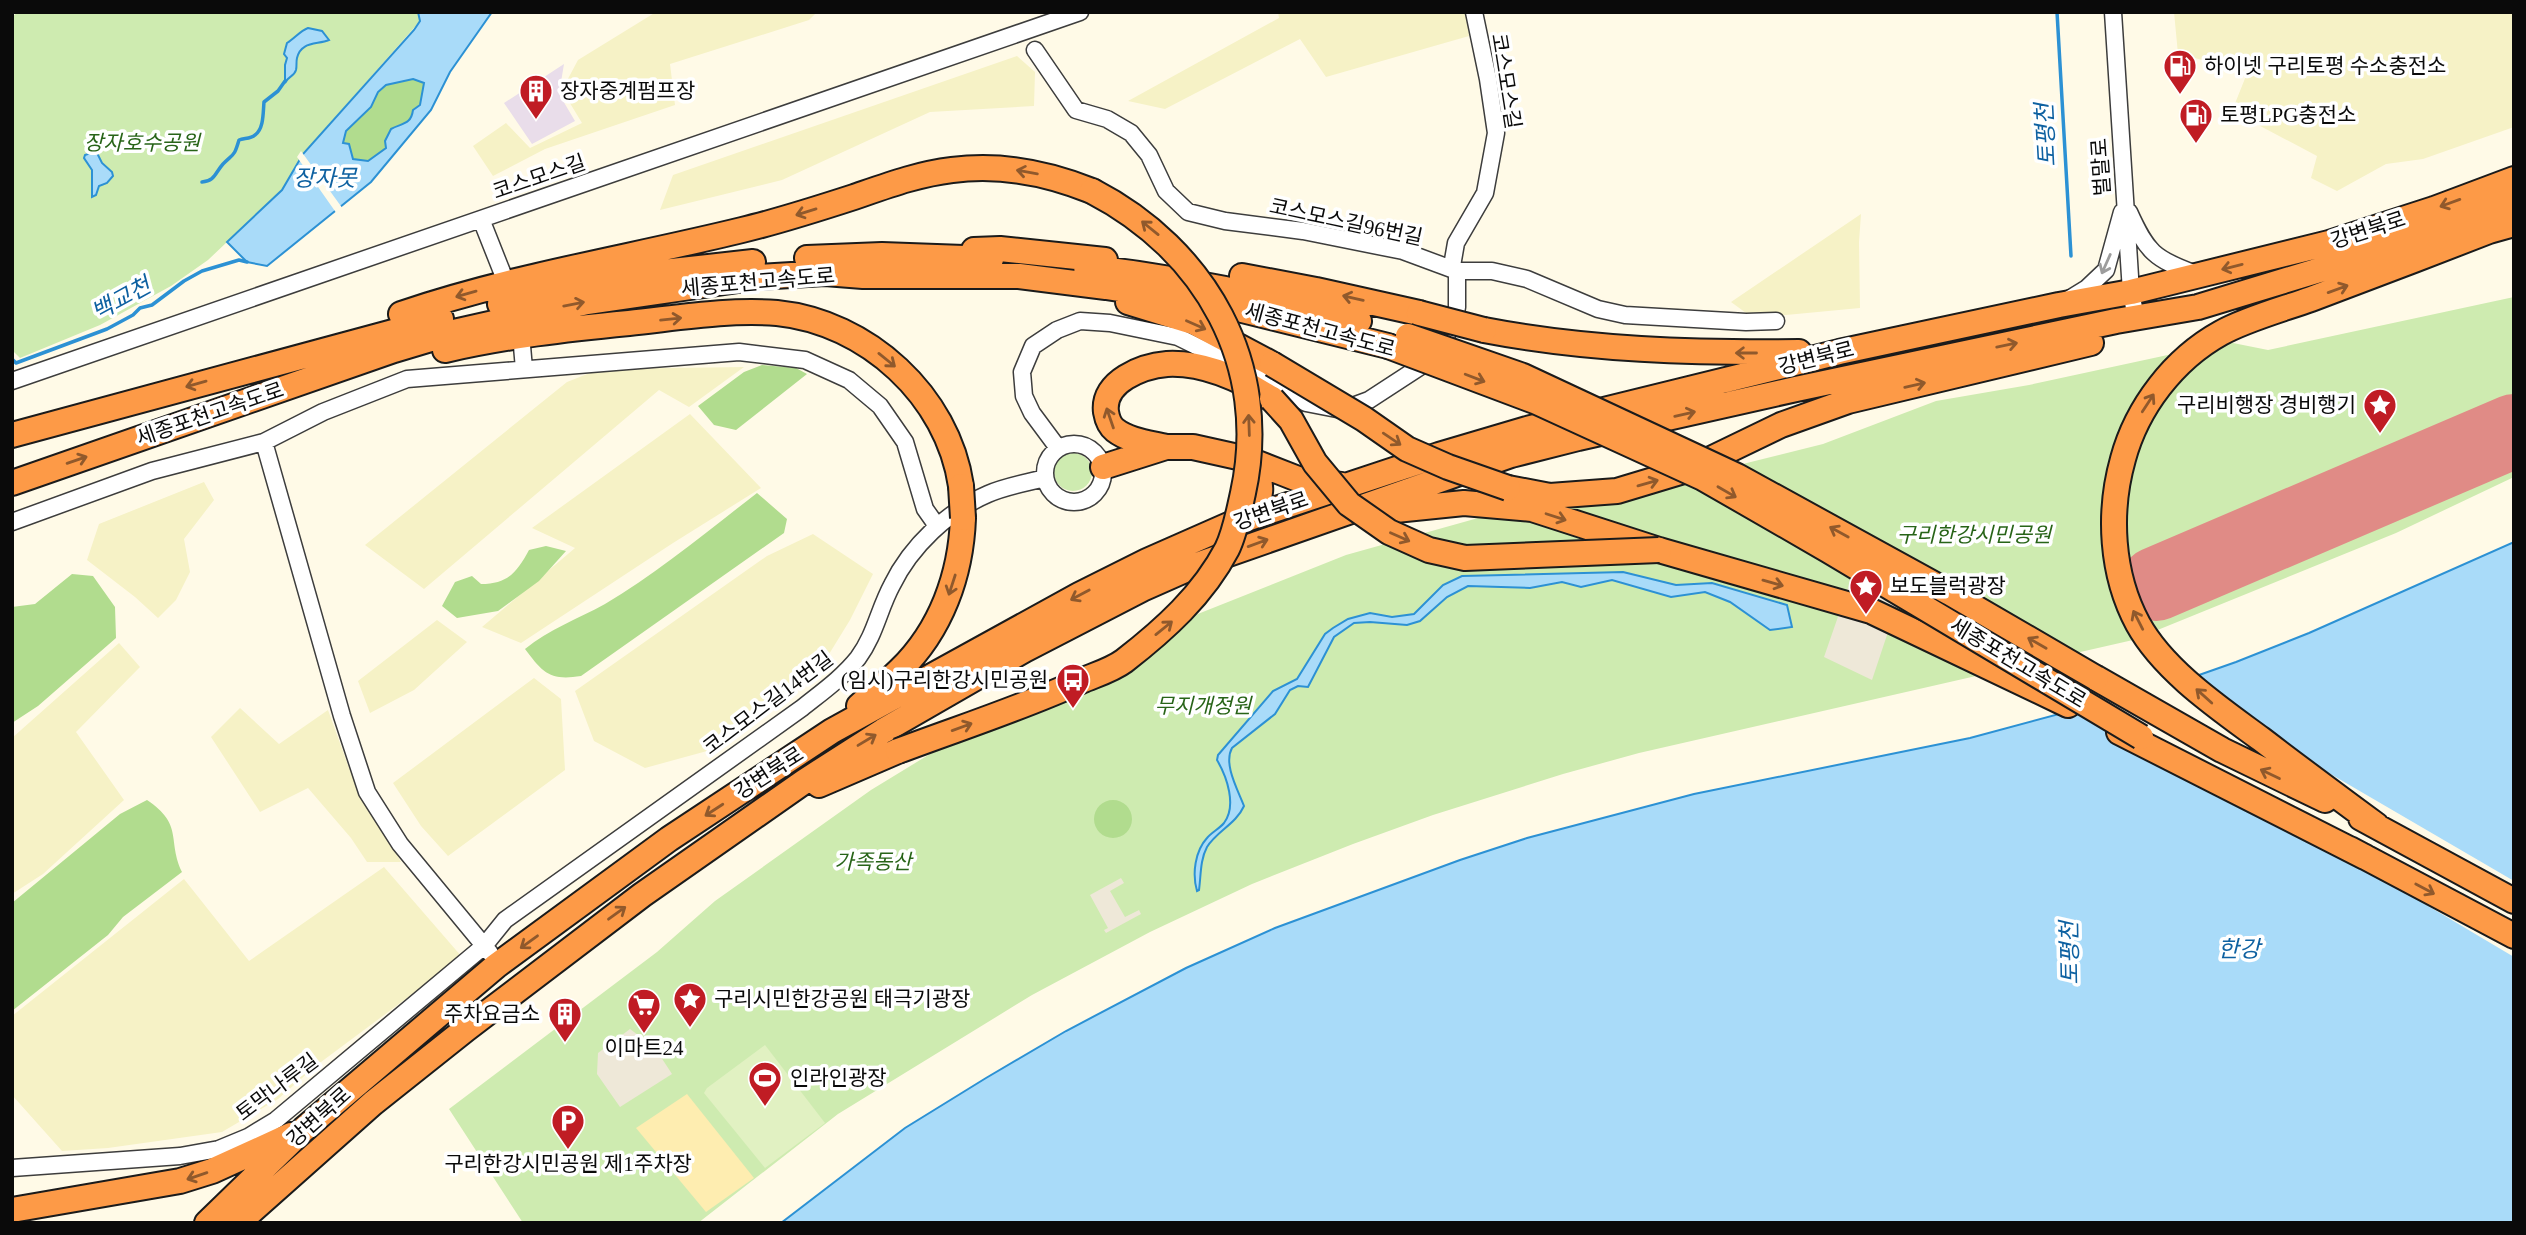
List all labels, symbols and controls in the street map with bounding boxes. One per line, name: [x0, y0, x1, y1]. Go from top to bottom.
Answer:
street label: 코스모스길: [1487, 31, 1525, 131]
fuel station icon: 하이넷 구리토평 수소충전소: [2161, 47, 2199, 96]
place label: 하이넷 구리토평 수소충전소: [2204, 54, 2446, 78]
building icon: 장자중계펌프장: [517, 72, 555, 121]
place label: 장자중계펌프장: [560, 79, 695, 103]
fuel station icon: 토평LPG충전소: [2177, 96, 2215, 145]
water label: 토평천: [2032, 100, 2060, 167]
place label: 토평LPG충전소: [2220, 103, 2356, 127]
park label: 장자호수공원: [84, 131, 202, 155]
street label: 벌말로: [2087, 137, 2115, 197]
street label: 코스모스길: [489, 150, 589, 204]
one-way arrow: [1016, 165, 1039, 179]
water label: 장자못: [293, 166, 359, 191]
street label: 코스모스길96번길: [1267, 194, 1425, 250]
one-way arrow: [2439, 198, 2461, 210]
one-way arrow: [795, 207, 817, 220]
street label: 강변북로: [2328, 207, 2408, 253]
one-way arrow: [1142, 221, 1160, 236]
one-way arrow: [2099, 253, 2112, 274]
one-way arrow: [2221, 261, 2244, 274]
street label: 세종포천고속도로: [680, 263, 836, 301]
water label: 백교천: [87, 271, 157, 325]
one-way arrow: [2326, 282, 2348, 294]
one-way arrow: [455, 288, 477, 301]
one-way arrow: [1342, 291, 1365, 304]
one-way arrow: [562, 297, 585, 311]
street label: 세종포천고속도로: [1242, 298, 1398, 362]
one-way arrow: [659, 312, 682, 325]
one-way arrow: [1185, 319, 1206, 332]
street label: 강변북로: [1776, 337, 1856, 379]
one-way arrow: [1995, 337, 2018, 351]
one-way arrow: [1735, 346, 1758, 360]
one-way arrow: [877, 352, 895, 368]
one-way arrow: [1463, 372, 1485, 385]
street label: 세종포천고속도로: [133, 377, 287, 451]
one-way arrow: [185, 378, 208, 391]
one-way arrow: [1903, 378, 1926, 391]
place icon: 구리비행장 경비행기: [2361, 386, 2399, 435]
place label: 구리비행장 경비행기: [2177, 393, 2356, 417]
one-way arrow: [2141, 394, 2155, 413]
one-way arrow: [1673, 406, 1696, 420]
one-way arrow: [1103, 407, 1115, 429]
one-way arrow: [1243, 414, 1256, 437]
one-way arrow: [1382, 432, 1402, 446]
one-way arrow: [65, 453, 87, 466]
one-way arrow: [1637, 475, 1659, 488]
one-way arrow: [1716, 485, 1736, 499]
street label: 강변북로: [1231, 487, 1311, 535]
one-way arrow: [1544, 512, 1566, 524]
park label: 구리한강시민공원: [1897, 523, 2053, 547]
one-way arrow: [1829, 525, 1849, 539]
one-way arrow: [1389, 531, 1410, 544]
one-way arrow: [1247, 536, 1269, 548]
place icon: 보도블럭광장: [1847, 567, 1885, 616]
one-way arrow: [944, 574, 957, 596]
place label: 보도블럭광장: [1890, 574, 2006, 598]
one-way arrow: [1761, 577, 1784, 590]
one-way arrow: [1071, 588, 1091, 602]
one-way arrow: [2130, 610, 2144, 631]
street label: 세종포천고속도로: [1946, 613, 2090, 713]
one-way arrow: [1155, 620, 1173, 635]
one-way arrow: [2028, 636, 2048, 650]
street label: 코스모스길14번길: [698, 646, 838, 760]
bus stop icon: (임시)구리한강시민공원: [1054, 661, 1092, 710]
place label: (임시)구리한강시민공원: [841, 668, 1048, 692]
one-way arrow: [2196, 687, 2213, 704]
park label: 무지개정원: [1155, 694, 1253, 718]
one-way arrow: [951, 720, 973, 732]
one-way arrow: [857, 733, 877, 747]
street label: 강변북로: [730, 742, 808, 804]
one-way arrow: [2260, 767, 2281, 780]
one-way arrow: [704, 803, 724, 817]
park label: 가족동산: [834, 850, 914, 874]
one-way arrow: [2414, 883, 2435, 896]
one-way arrow: [607, 906, 626, 920]
water label: 토평천: [2057, 918, 2083, 985]
one-way arrow: [520, 935, 539, 949]
water label: 한강: [2218, 937, 2263, 962]
place icon: 구리시민한강공원 태극기광장: [671, 980, 709, 1029]
supermarket icon: 이마트24: [625, 986, 663, 1035]
place label: 구리시민한강공원 태극기광장: [714, 987, 970, 1011]
building icon: 주차요금소: [546, 995, 584, 1044]
place label: 주차요금소: [443, 1002, 540, 1026]
place label: 이마트24: [605, 1036, 684, 1060]
street label: 토막나루길: [231, 1048, 323, 1126]
sports icon: 인라인광장: [746, 1059, 784, 1108]
place label: 인라인광장: [790, 1066, 887, 1090]
street label: 강변북로: [282, 1082, 356, 1152]
parking icon: 구리한강시민공원 제1주차장: [549, 1102, 587, 1151]
place label: 구리한강시민공원 제1주차장: [444, 1152, 692, 1176]
one-way arrow: [187, 1171, 209, 1183]

